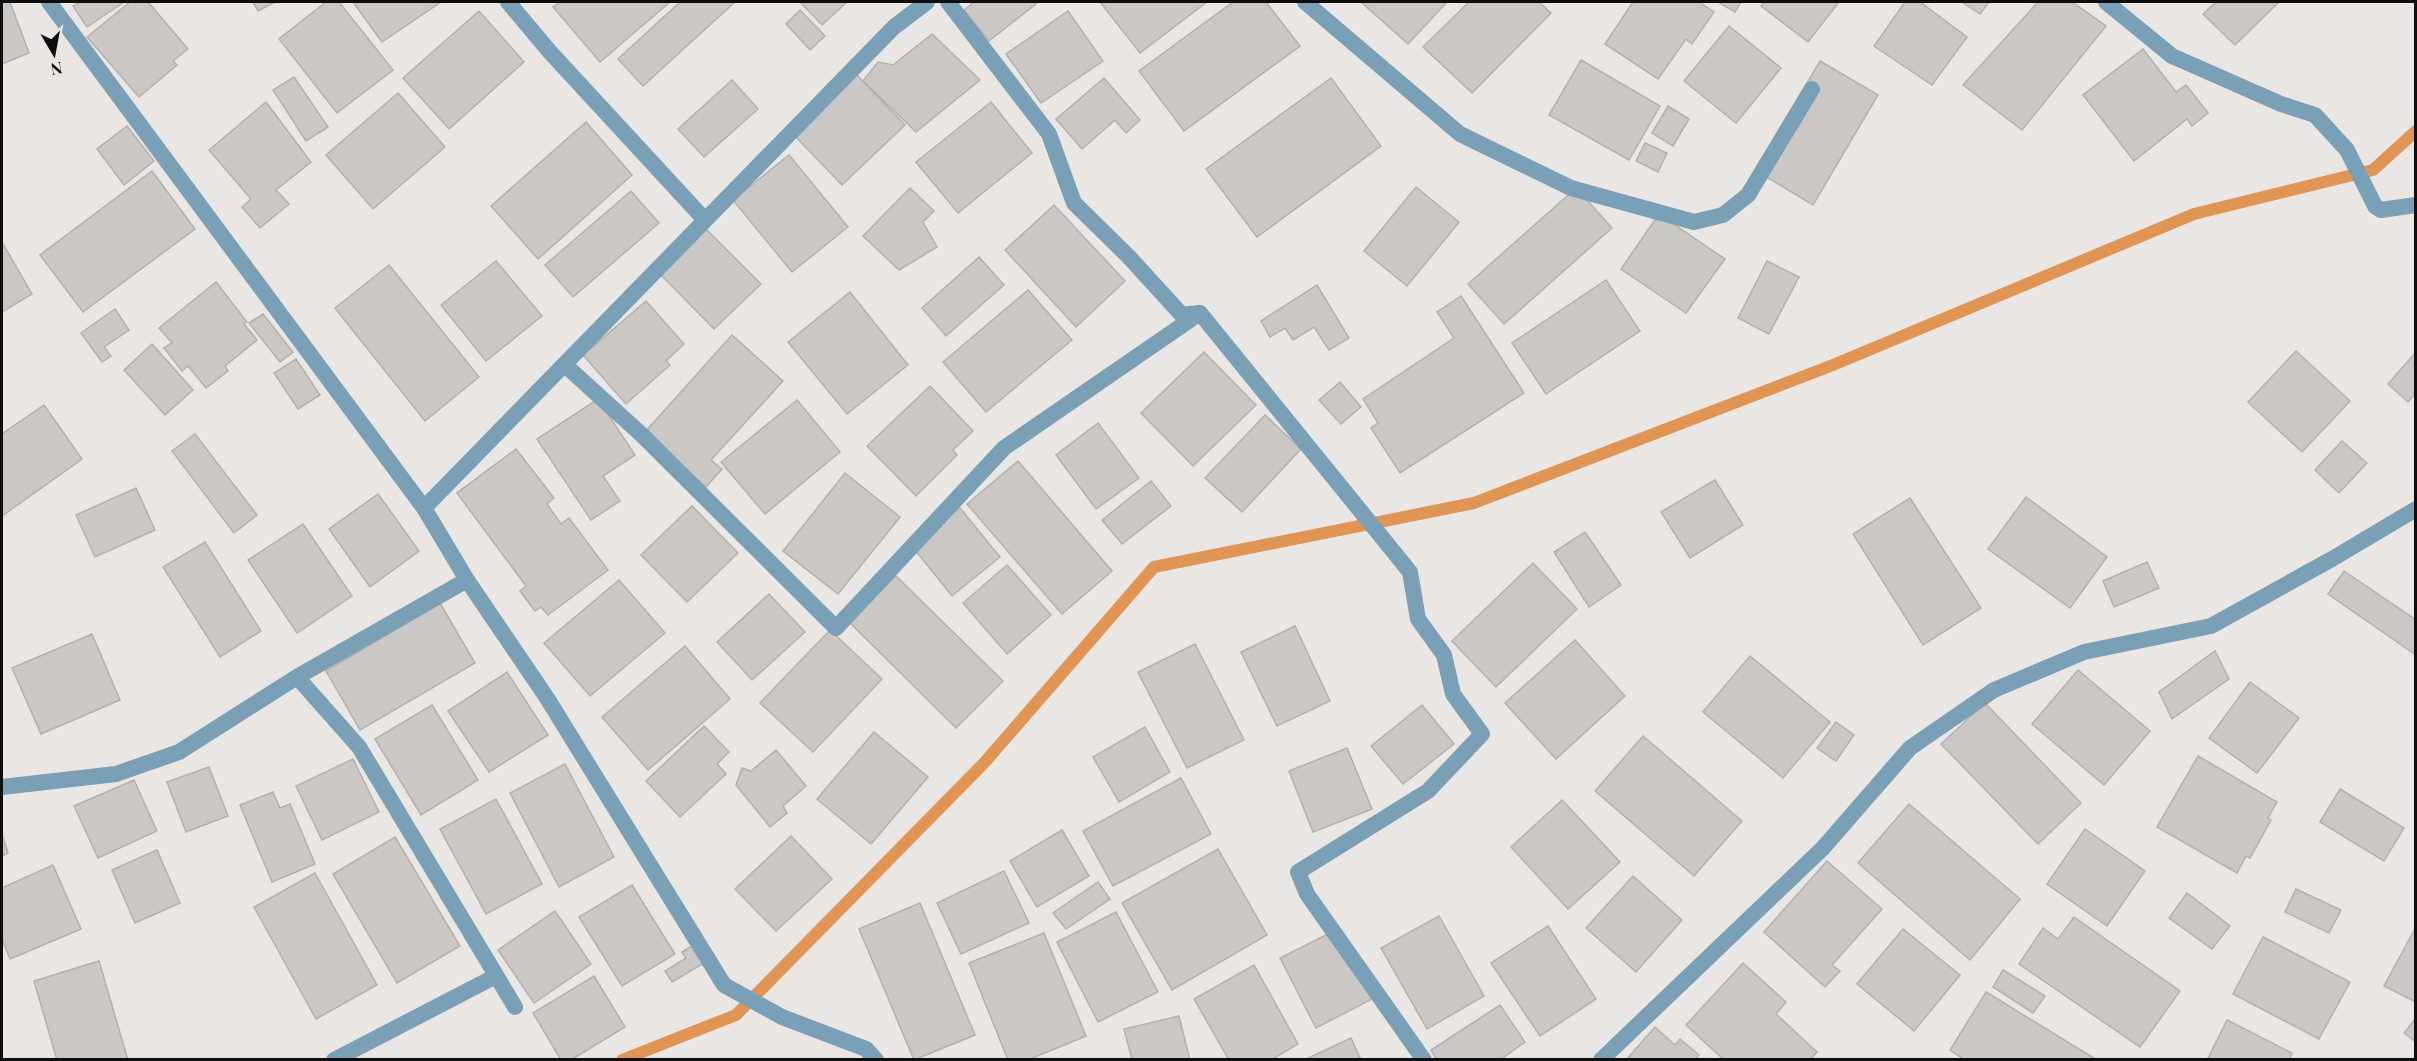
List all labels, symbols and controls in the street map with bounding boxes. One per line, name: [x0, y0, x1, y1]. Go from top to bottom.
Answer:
north arrow: [24, 24, 84, 84]
text: N: [49, 58, 64, 81]

